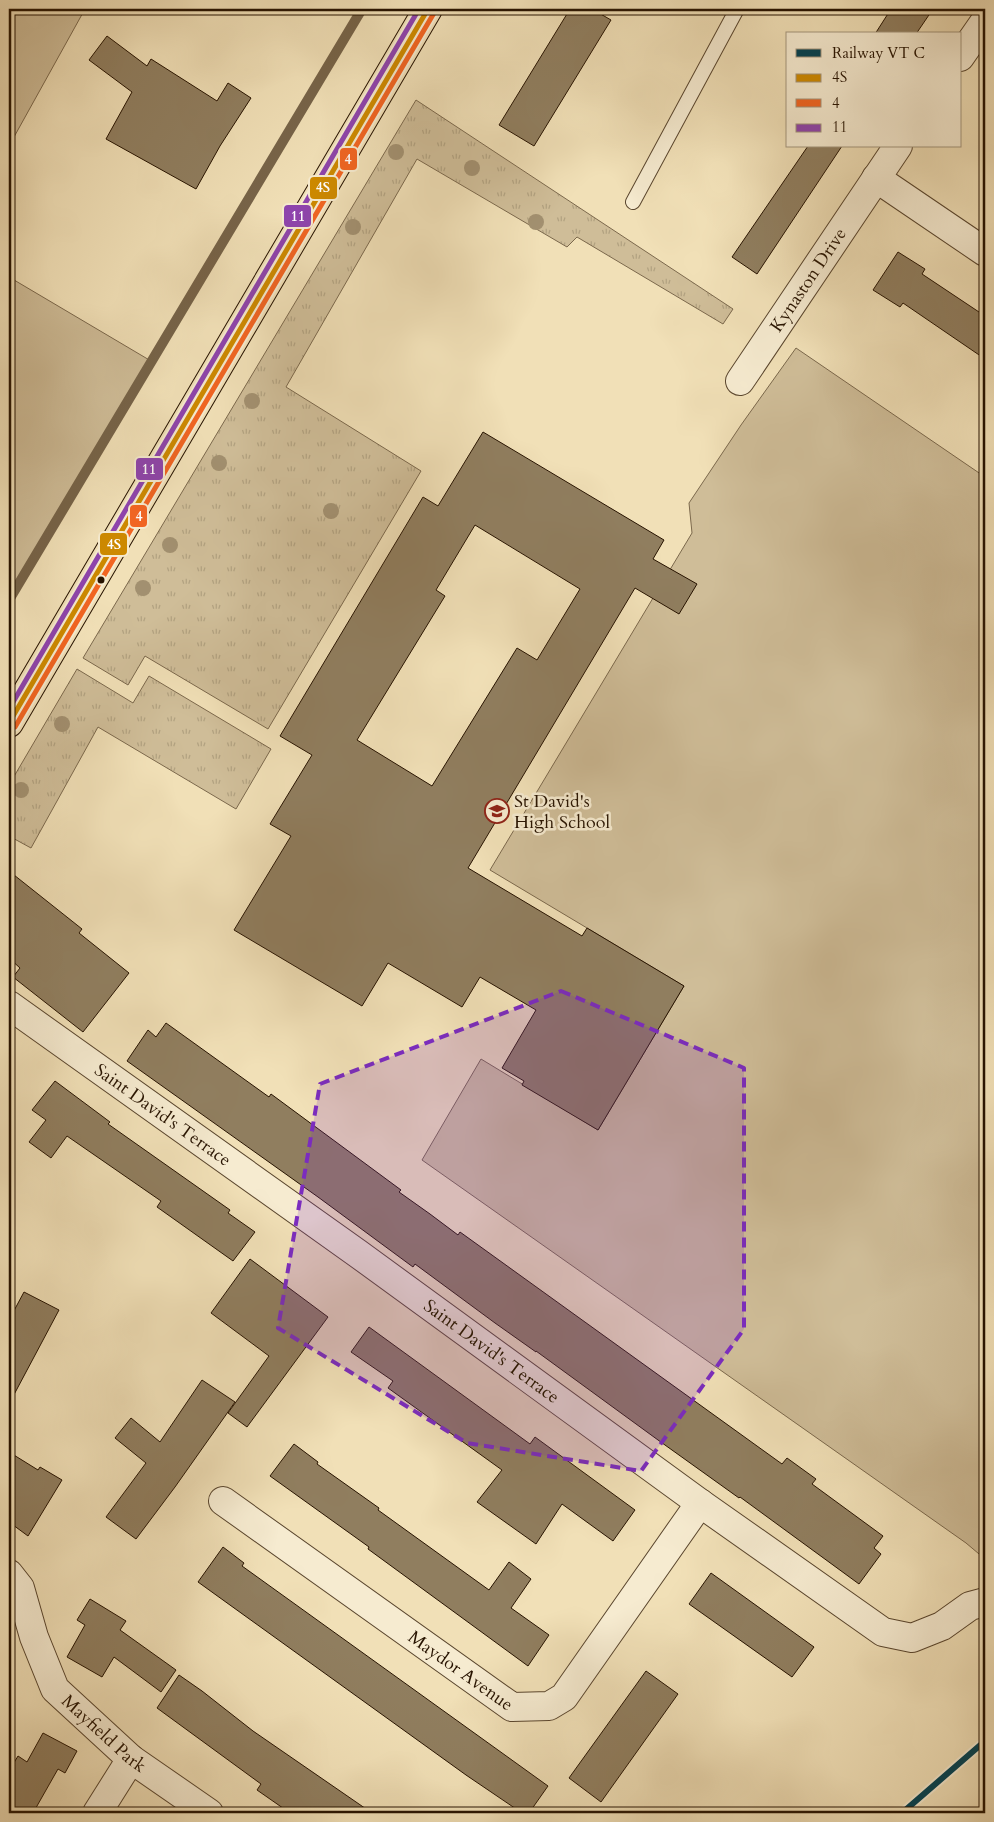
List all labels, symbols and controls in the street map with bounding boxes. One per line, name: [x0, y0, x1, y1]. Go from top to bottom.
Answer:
legend: [786, 32, 962, 148]
text: Railway VT C: [832, 43, 925, 63]
text: 4S: [832, 67, 847, 87]
text: 4: [832, 93, 840, 113]
text: 11: [832, 117, 847, 137]
line badge: 4: [339, 147, 358, 171]
text: 4: [344, 150, 352, 169]
line badge: 4S: [309, 176, 338, 200]
text: 4S: [316, 178, 330, 197]
line badge: 11: [283, 204, 312, 228]
text: 11: [291, 207, 305, 226]
street label: Kynaston Drive: [764, 223, 853, 337]
line badge: 11: [135, 457, 164, 481]
text: 11: [142, 460, 156, 479]
line badge: 4: [129, 504, 148, 528]
text: 4: [135, 507, 143, 526]
line badge: 4S: [99, 532, 128, 556]
text: 4S: [107, 535, 121, 554]
unlabelled marker: [96, 575, 106, 585]
place label: St David's High School: [514, 789, 610, 835]
school or university icon: St David's High School: [484, 798, 510, 824]
street label: Saint David's Terrace: [89, 1058, 236, 1172]
street label: Saint David's Terrace: [418, 1294, 564, 1410]
street label: Maydor Avenue: [403, 1625, 518, 1717]
street label: Mayfield Park: [56, 1689, 151, 1779]

